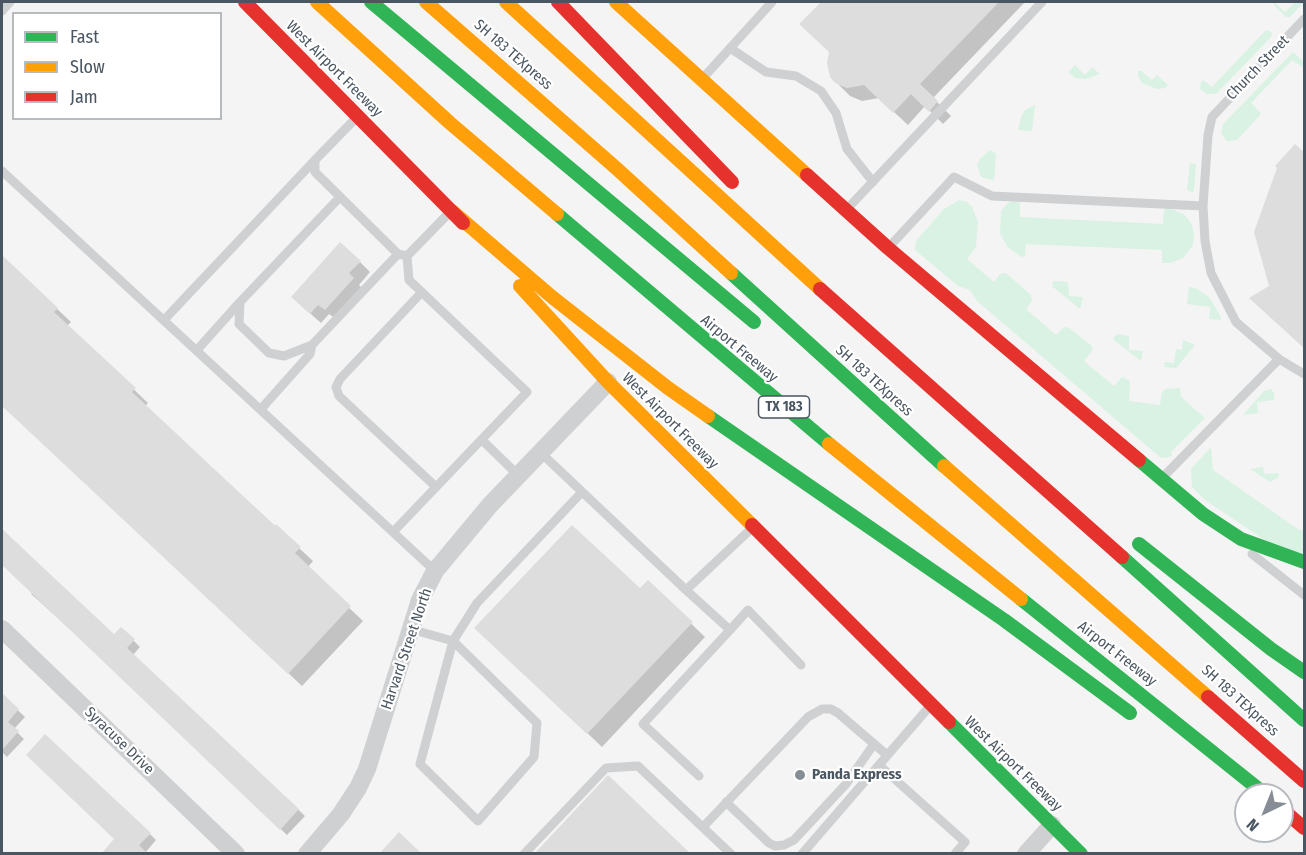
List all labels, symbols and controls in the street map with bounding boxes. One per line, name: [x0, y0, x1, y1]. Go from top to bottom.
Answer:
legend: [12, 12, 222, 120]
street label: SH 183 TEXpress: [470, 16, 556, 94]
street label: West Airport Freeway: [282, 17, 386, 121]
text: Fast: [70, 26, 99, 48]
street label: Church Street: [1223, 32, 1293, 104]
text: Slow: [70, 56, 105, 78]
text: Jam: [70, 86, 98, 108]
street label: Airport Freeway: [697, 311, 781, 387]
street label: SH 183 TEXpress: [832, 342, 916, 420]
street label: West Airport Freeway: [618, 369, 722, 473]
road number: TX 183: [758, 396, 810, 418]
street label: Harvard Street North: [378, 586, 436, 712]
street label: Airport Freeway: [1074, 617, 1160, 691]
street label: SH 183 TEXpress: [1198, 662, 1282, 740]
street label: Syracuse Drive: [81, 703, 157, 779]
street label: West Airport Freeway: [960, 713, 1066, 815]
place label: Panda Express: [812, 766, 902, 784]
marker: Panda Express: [793, 768, 807, 782]
north arrow: [1234, 783, 1294, 843]
text: N: [1243, 815, 1263, 835]

